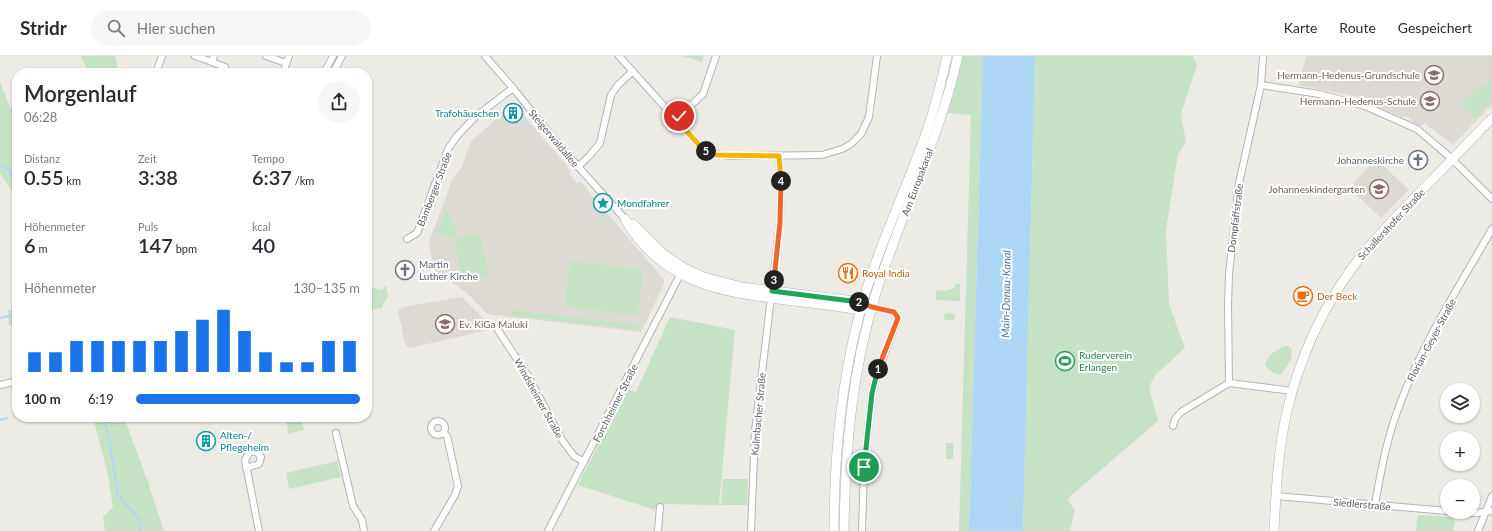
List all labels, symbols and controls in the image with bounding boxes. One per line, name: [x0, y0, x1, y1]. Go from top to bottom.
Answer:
search box: [91, 10, 371, 46]
text: Stridr: [20, 16, 67, 39]
icon: search: [105, 17, 127, 39]
text: Hier suchen: [137, 19, 215, 37]
text: Karte: [1284, 19, 1317, 36]
text: Route: [1339, 19, 1376, 36]
text: Gespeichert: [1398, 19, 1472, 36]
school or university icon: Hermann-Hedenus-Grundschule: [1423, 64, 1445, 86]
place label: Hermann-Hedenus-Grundschule: [1277, 69, 1420, 81]
text: Morgenlauf: [24, 80, 137, 107]
button: share: [318, 81, 360, 123]
school or university icon: Hermann-Hedenus-Schule: [1419, 90, 1441, 112]
place label: Hermann-Hedenus-Schule: [1300, 95, 1416, 107]
pin: [662, 99, 696, 133]
building icon: Trafohäuschen: [502, 102, 524, 124]
icon: check: [668, 105, 690, 127]
place label: Trafohäuschen: [435, 107, 499, 119]
street label: Steigerwaldallee: [526, 107, 582, 169]
text: 06:28: [24, 109, 57, 125]
pin: 5: [696, 141, 716, 161]
text: 5: [703, 144, 709, 157]
street label: Am Europakanal: [899, 147, 935, 217]
church icon: Johanneskirche: [1407, 149, 1429, 171]
street label: Bamberger Straße: [414, 150, 454, 228]
text: Distanz: [24, 152, 60, 165]
text: Zeit: [138, 152, 157, 165]
text: Tempo: [252, 152, 284, 165]
place label: Johanneskirche: [1336, 154, 1404, 166]
text: 0.55: [24, 165, 64, 189]
text: 3:38: [138, 165, 178, 189]
text: 6:37: [252, 165, 292, 189]
pin: 4: [771, 171, 791, 191]
text: km: [64, 174, 81, 187]
text: /km: [292, 174, 314, 187]
text: 4: [778, 174, 784, 187]
school or university icon: Johanneskindergarten: [1368, 178, 1390, 200]
street label: Dompfaffstraße: [1225, 183, 1245, 253]
place label: Johanneskindergarten: [1268, 183, 1365, 195]
street label: Schallershofer Straße: [1355, 186, 1427, 262]
place icon: Mondfahrer: [592, 192, 614, 214]
place label: Mondfahrer: [617, 197, 670, 209]
text: Höhenmeter: [24, 220, 85, 233]
text: Puls: [138, 220, 158, 233]
text: kcal: [252, 220, 271, 233]
text: 6: [24, 233, 36, 257]
text: 147: [138, 233, 173, 257]
text: 40: [252, 233, 275, 257]
text: m: [36, 242, 47, 255]
text: bpm: [173, 242, 197, 255]
water label: Main-Donau-Kanal: [998, 249, 1013, 338]
place label: Martin Luther Kirche: [419, 258, 478, 282]
church icon: Martin Luther Kirche: [394, 259, 416, 281]
restaurant icon: Royal India: [837, 262, 859, 284]
place label: Royal India: [862, 267, 910, 279]
pin: 3: [764, 270, 784, 290]
text: 3: [771, 273, 777, 286]
text: Höhenmeter: [24, 280, 96, 296]
text: 130–135 m: [293, 280, 360, 296]
cafe icon: Der Beck: [1292, 285, 1314, 307]
place label: Der Beck: [1317, 290, 1358, 302]
pin: 2: [849, 292, 869, 312]
text: 2: [856, 295, 862, 308]
street label: Florian-Geyer-Straße: [1404, 297, 1458, 383]
school or university icon: Ev. KiGa Maluki: [434, 313, 456, 335]
place label: Ev. KiGa Maluki: [459, 318, 528, 330]
place label: Ruderverein Erlangen: [1079, 349, 1132, 373]
sports icon: Ruderverein Erlangen: [1054, 350, 1076, 372]
street label: Windsheimer Straße: [512, 356, 566, 440]
pin: 1: [868, 359, 888, 379]
street label: Forchheimer Straße: [590, 362, 640, 444]
text: 1: [875, 362, 881, 375]
street label: Kulmbacher Straße: [748, 372, 768, 456]
map controls: [1440, 383, 1480, 519]
button: layers: [1440, 383, 1480, 423]
text: 100 m: [24, 391, 61, 407]
text: 6:19: [88, 391, 114, 407]
place label: Alten-/ Pflegeheim: [220, 429, 269, 453]
building icon: Alten-/ Pflegeheim: [195, 430, 217, 452]
button: +: [1440, 431, 1480, 471]
pin: [847, 450, 881, 484]
icon: arrive: [853, 456, 875, 478]
button: −: [1440, 479, 1480, 519]
street label: Siedlerstraße: [1333, 496, 1391, 512]

